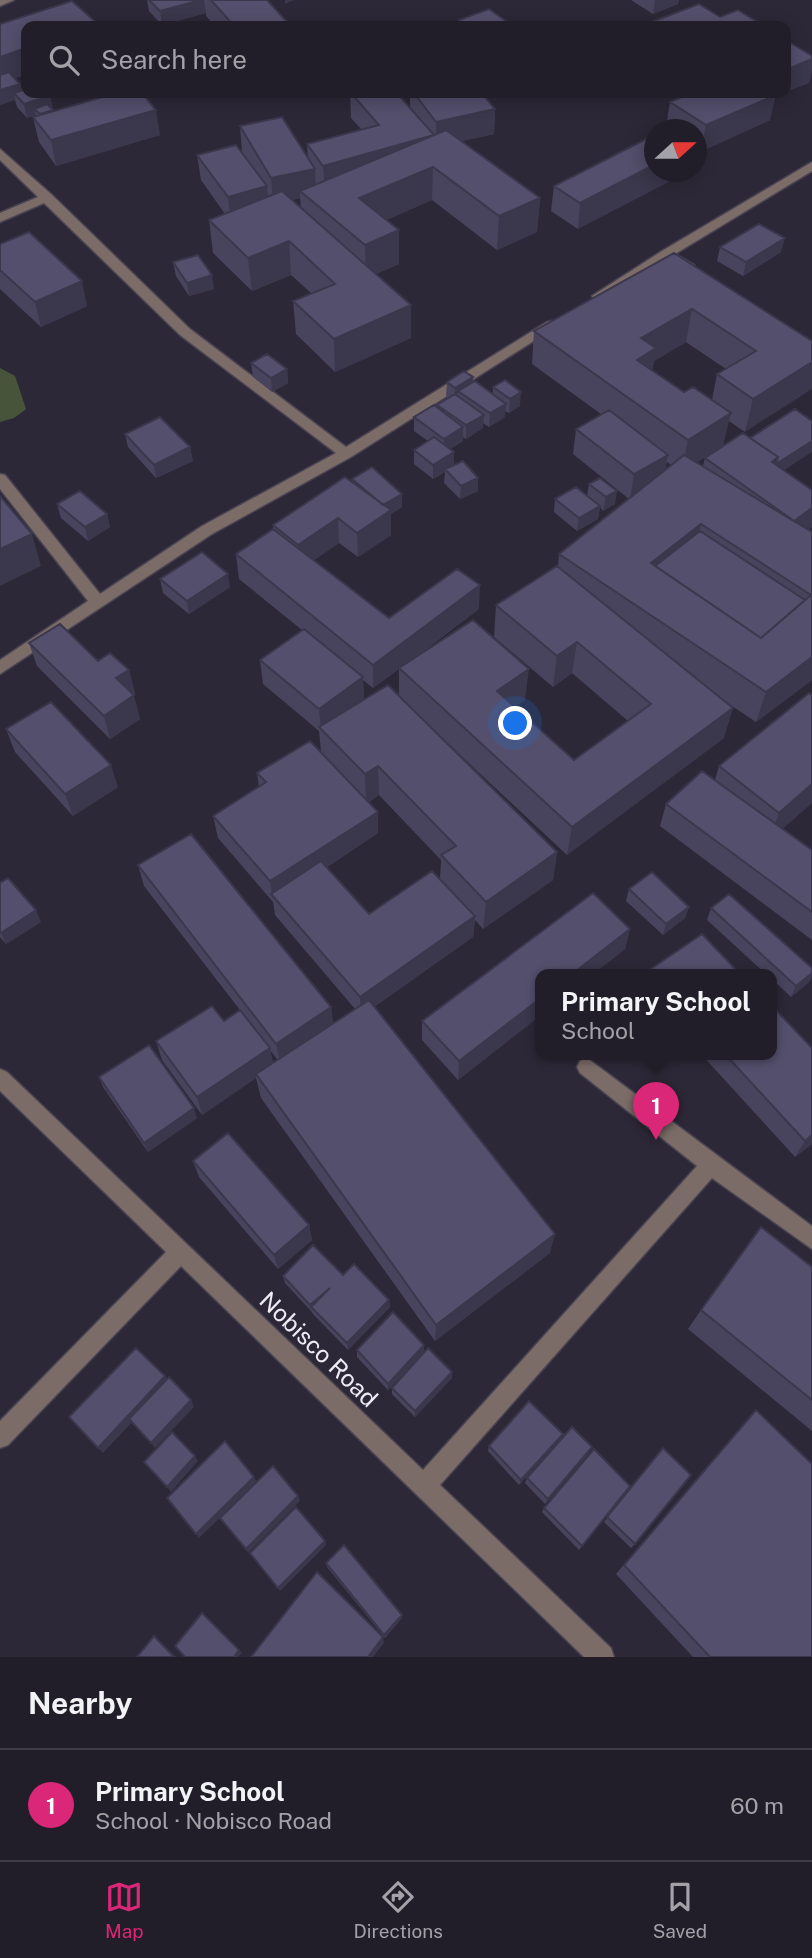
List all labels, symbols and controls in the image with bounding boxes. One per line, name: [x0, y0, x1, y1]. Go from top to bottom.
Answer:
search box: [21, 21, 791, 98]
icon: search: [45, 41, 83, 79]
text: Search here: [101, 44, 247, 75]
north arrow: [644, 119, 707, 182]
your location: [498, 706, 532, 740]
popup: [535, 969, 777, 1060]
text: Primary School: [561, 986, 751, 1017]
text: School: [561, 1017, 635, 1044]
pin: 1: [633, 1082, 679, 1140]
street label: Nobisco Road: [254, 1286, 384, 1412]
text: Nearby: [28, 1685, 132, 1721]
text: Primary School: [95, 1776, 285, 1807]
text: 1: [46, 1792, 56, 1819]
text: 60 m: [730, 1792, 784, 1819]
text: School · Nobisco Road: [95, 1807, 332, 1834]
tab: Map: [105, 1878, 144, 1942]
tab: Directions: [354, 1878, 443, 1942]
tab: Saved: [653, 1878, 707, 1942]

